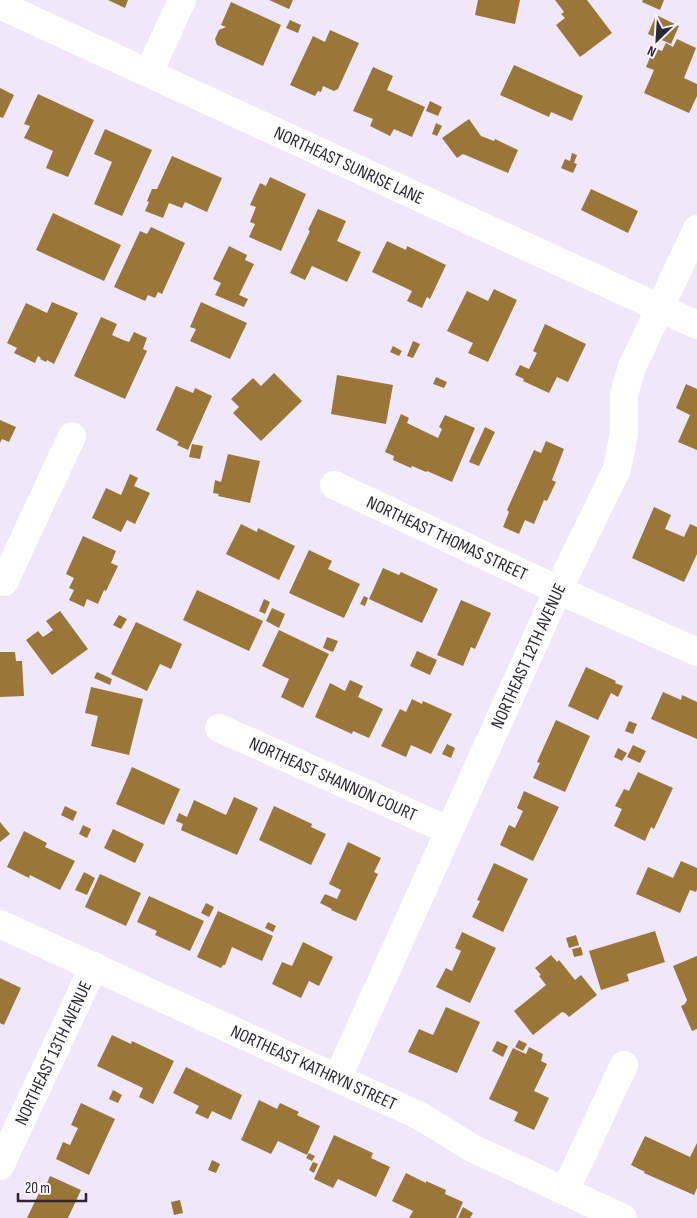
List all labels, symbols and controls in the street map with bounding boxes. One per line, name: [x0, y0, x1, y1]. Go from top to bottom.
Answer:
north arrow: [632, 15, 682, 65]
text: N: [645, 42, 659, 61]
street label: NORTHEAST SUNRISE LANE: [271, 122, 427, 209]
street label: NORTHEAST THOMAS STREET: [363, 491, 531, 585]
street label: NORTHEAST 12TH AVENUE: [486, 580, 570, 732]
street label: NORTHEAST SHANNON COURT: [246, 732, 420, 825]
street label: NORTHEAST 13TH AVENUE: [10, 977, 96, 1128]
street label: NORTHEAST KATHRYN STREET: [228, 1020, 400, 1114]
scale bar: [18, 1170, 85, 1202]
text: 20 m: [25, 1179, 50, 1198]

